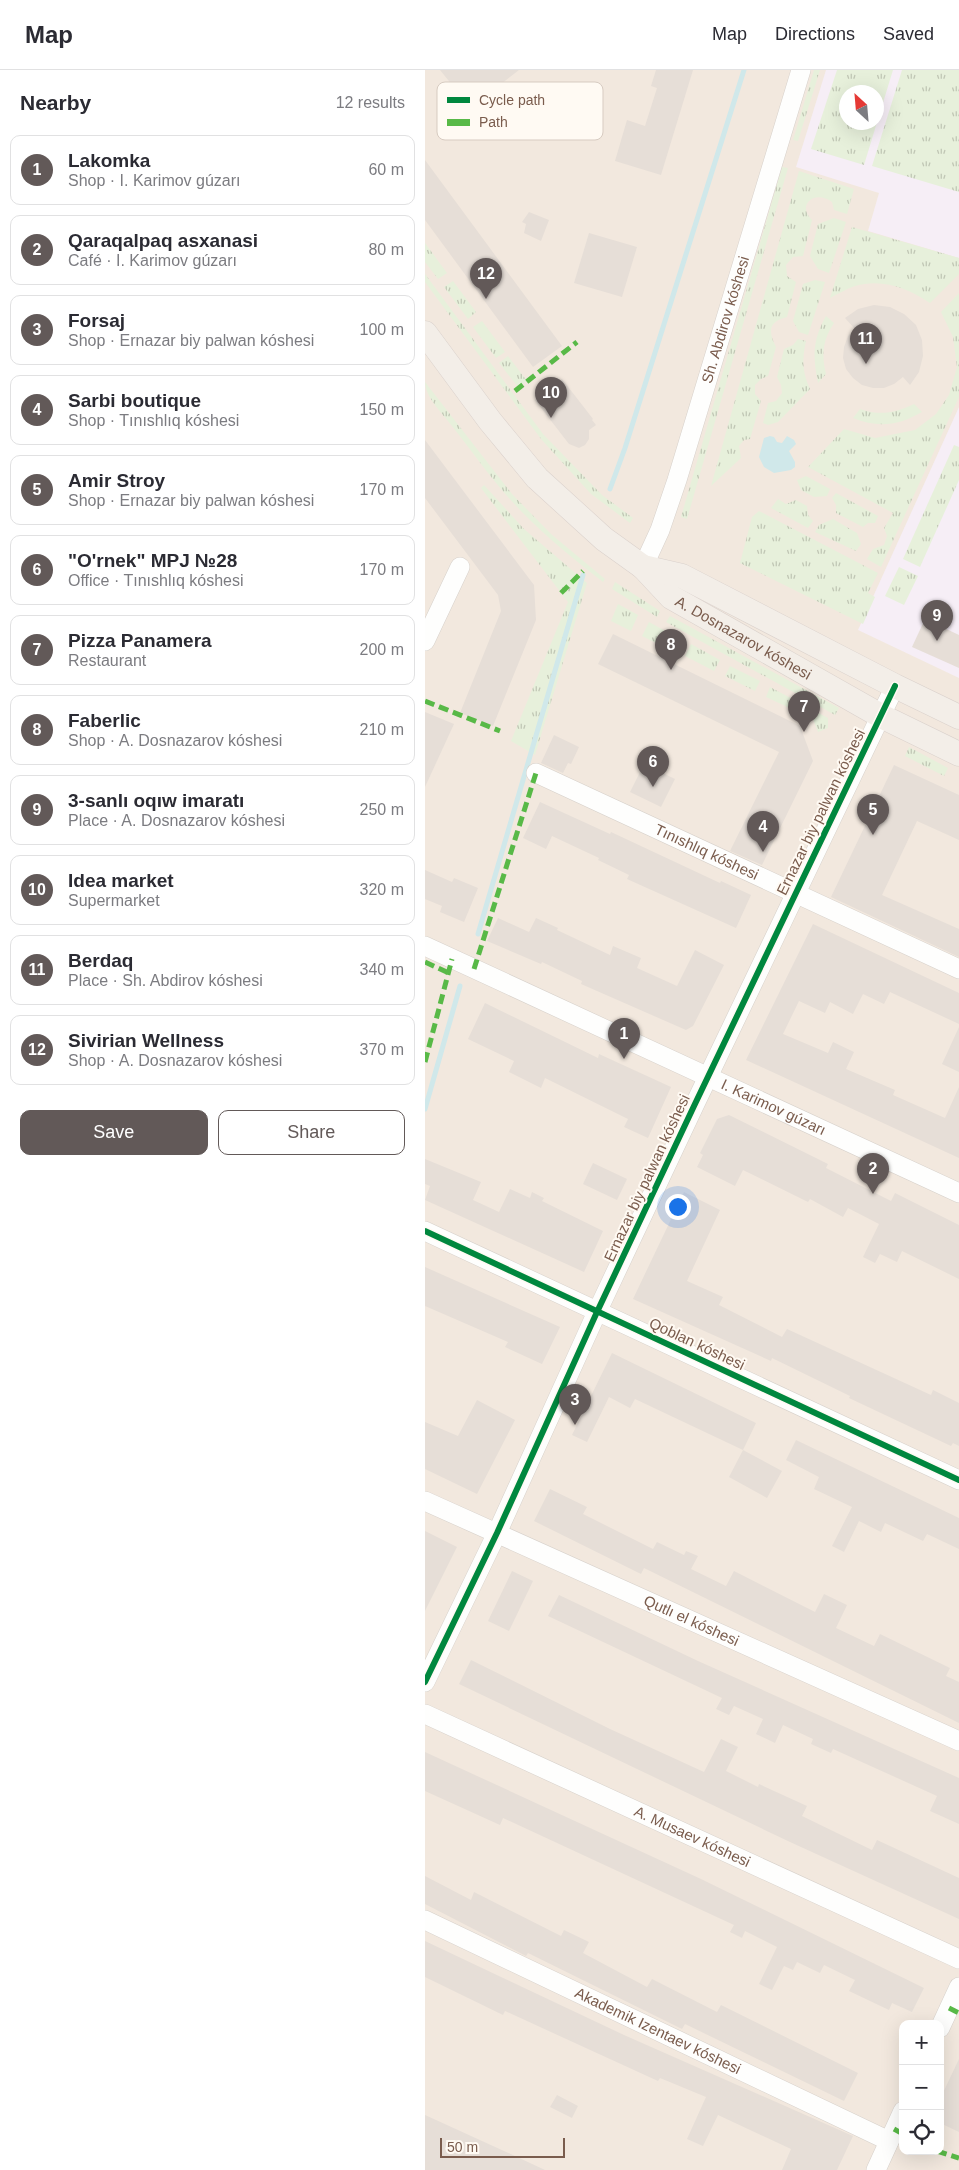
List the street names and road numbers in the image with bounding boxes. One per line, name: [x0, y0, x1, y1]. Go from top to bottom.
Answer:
street label: Sh. Abdirov kóshesi: [698, 254, 752, 385]
street label: A. Dosnazarov kóshesi: [673, 592, 814, 683]
street label: Ernazar biy palwan kóshesi: [773, 726, 868, 898]
street label: Tınıshlıq kóshesi: [652, 820, 761, 883]
street label: I. Karimov gúzarı: [719, 1075, 829, 1138]
street label: Ernazar biy palwan kóshesi: [600, 1091, 693, 1264]
street label: Qoblan kóshesi: [647, 1314, 748, 1373]
street label: Qutlı el kóshesi: [641, 1591, 742, 1649]
street label: A. Musaev kóshesi: [632, 1802, 753, 1870]
street label: Akademik Izentaev kóshesi: [572, 1984, 744, 2077]

